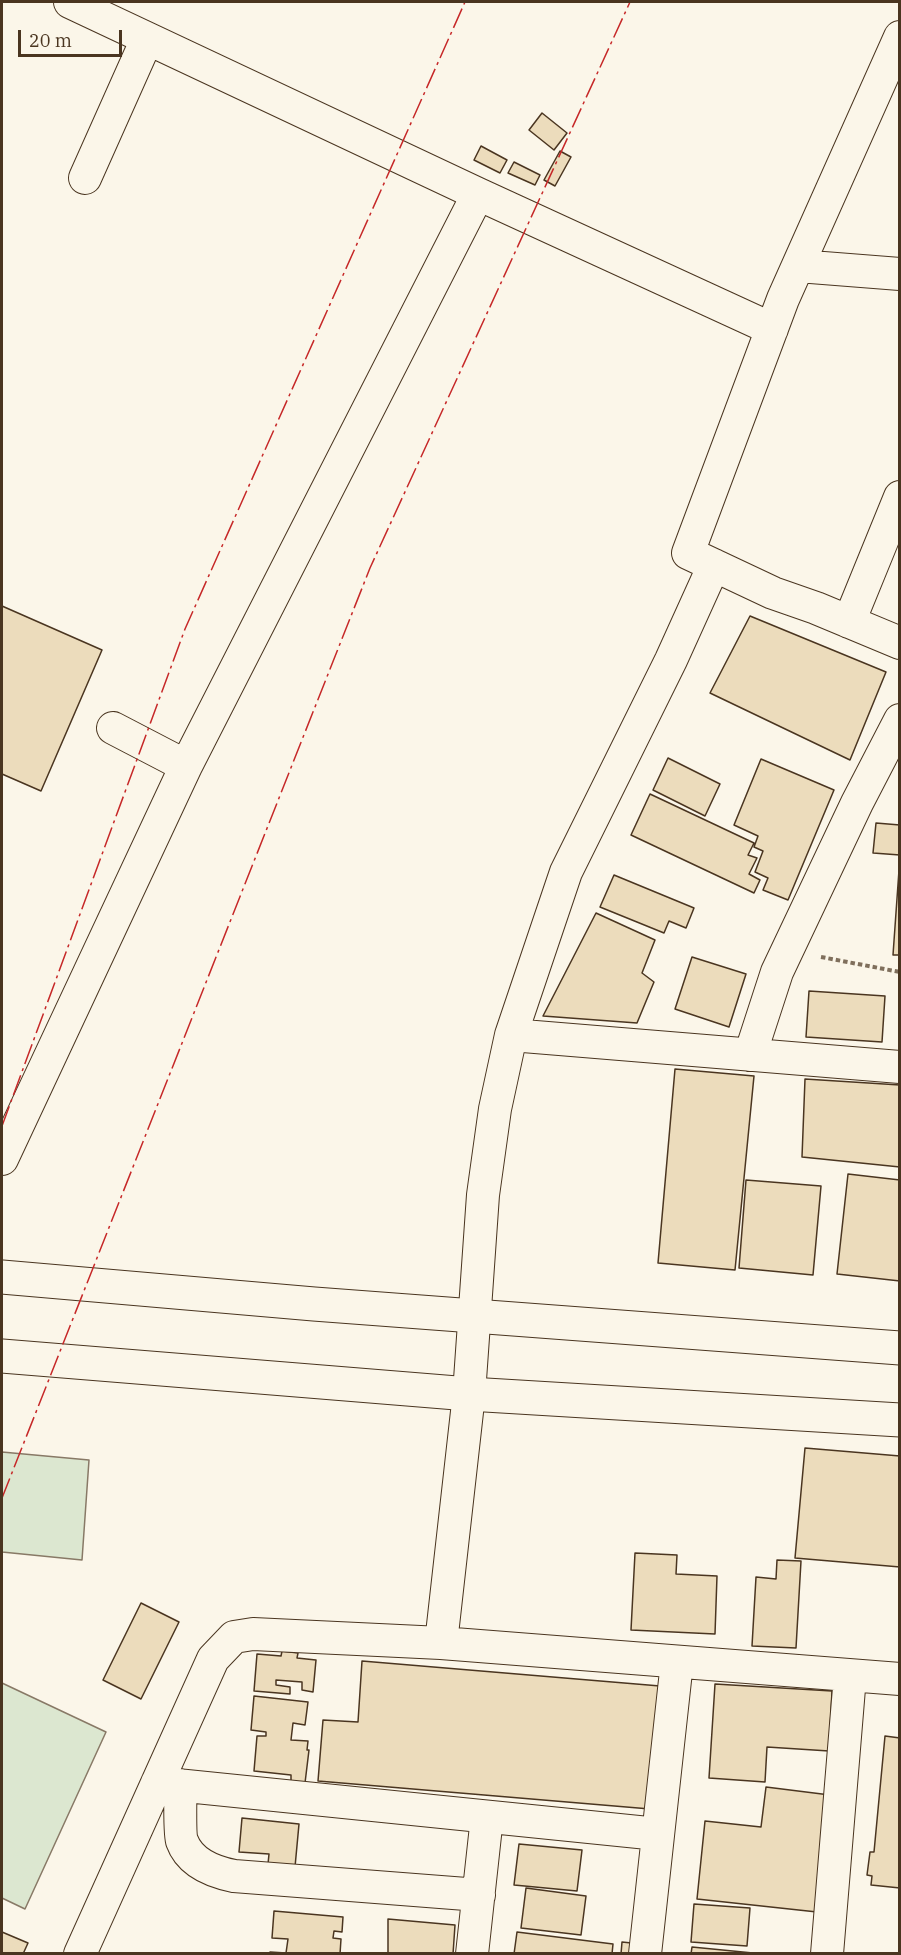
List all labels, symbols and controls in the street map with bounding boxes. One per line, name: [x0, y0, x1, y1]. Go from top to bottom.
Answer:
scale bar: [21, 18, 124, 56]
text: 20 m: [29, 29, 72, 52]

